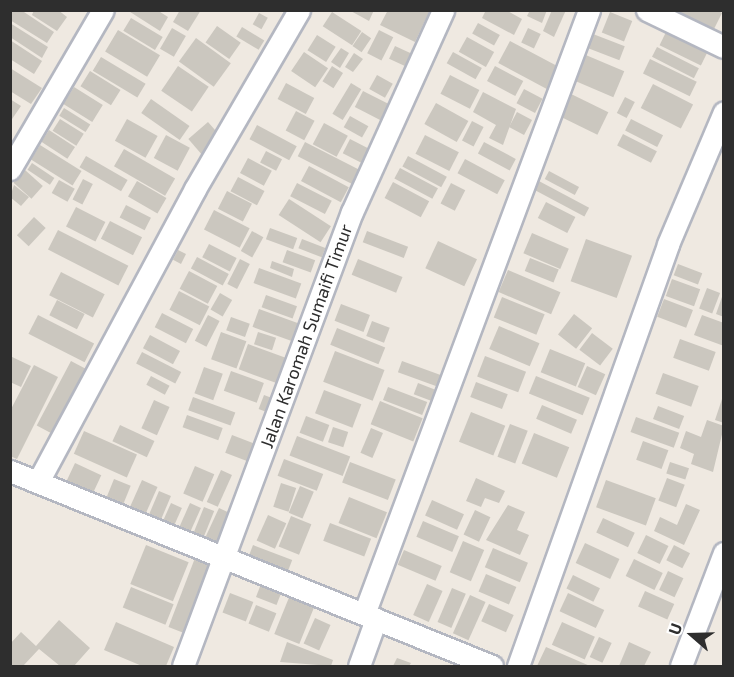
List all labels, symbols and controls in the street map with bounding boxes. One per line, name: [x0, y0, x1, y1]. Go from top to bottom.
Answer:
street label: Jalan Karomah Sumaifi Timur: [255, 221, 357, 451]
north arrow: [662, 605, 722, 665]
text: U: [664, 620, 685, 637]

